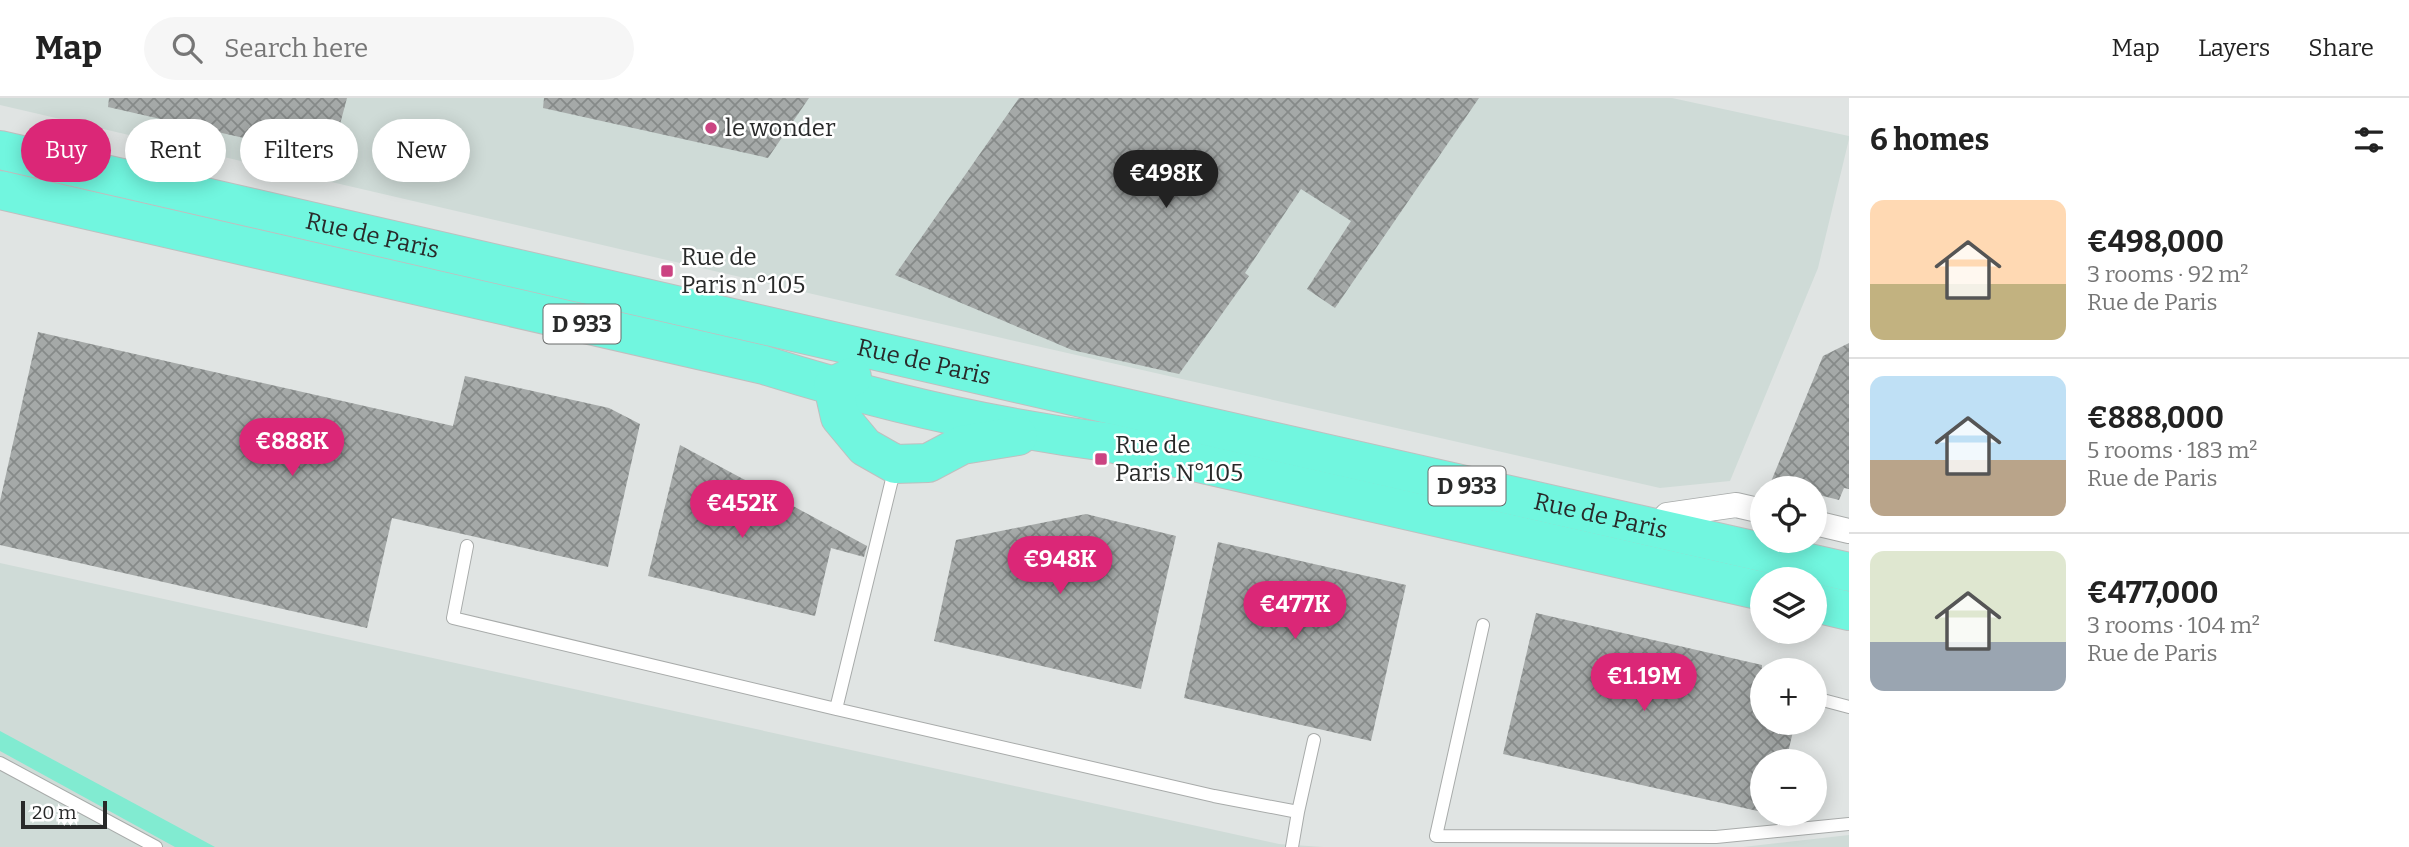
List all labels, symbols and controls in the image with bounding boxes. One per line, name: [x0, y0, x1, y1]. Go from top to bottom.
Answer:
search box: [144, 17, 634, 80]
text: Map: [35, 28, 102, 68]
icon: search: [168, 29, 206, 67]
text: Search here: [224, 33, 368, 64]
text: Map: [2112, 34, 2160, 62]
text: Layers: [2198, 34, 2270, 62]
text: Share: [2308, 34, 2374, 62]
place label: le wonder: [725, 114, 836, 142]
chip: Buy: [21, 119, 111, 182]
chip: Rent: [125, 119, 226, 182]
chip: Filters: [240, 119, 358, 182]
chip: New: [372, 119, 470, 182]
marker: le wonder: [703, 120, 719, 136]
icon: filters: [2350, 121, 2388, 159]
text: 6 homes: [1870, 122, 1989, 158]
pin: €498K: [1117, 150, 1215, 210]
text: €498K: [1129, 159, 1203, 187]
street label: Rue de Paris: [303, 207, 442, 264]
text: €498,000: [2087, 224, 2224, 260]
icon: home: [1926, 228, 2010, 312]
place label: Rue de Paris n°105: [681, 243, 805, 299]
text: 3 rooms · 92 m²: [2087, 260, 2248, 288]
marker: Rue de Paris n°105: [659, 263, 675, 279]
text: Rue de Paris: [2087, 288, 2217, 316]
road number: D 933: [544, 304, 620, 344]
street label: Rue de Paris: [854, 333, 994, 391]
text: €888,000: [2087, 400, 2224, 436]
icon: home: [1926, 404, 2010, 488]
pin: €888K: [243, 418, 341, 478]
text: €888K: [255, 427, 329, 455]
place label: Rue de Paris N°105: [1115, 431, 1243, 487]
text: 5 rooms · 183 m²: [2087, 436, 2258, 464]
marker: Rue de Paris N°105: [1093, 451, 1109, 467]
text: Rue de Paris: [2087, 464, 2217, 492]
road number: D 933: [1428, 466, 1506, 506]
map controls: [1750, 476, 1827, 826]
button: locate: [1750, 476, 1827, 553]
pin: €452K: [693, 480, 791, 540]
street label: Rue de Paris: [1531, 487, 1670, 544]
text: €452K: [706, 489, 778, 517]
pin: €948K: [1011, 536, 1109, 596]
text: €948K: [1023, 545, 1097, 573]
button: layers: [1750, 567, 1827, 644]
text: €477,000: [2087, 575, 2219, 611]
icon: home: [1926, 579, 2010, 663]
pin: €477K: [1246, 582, 1344, 641]
text: €477K: [1259, 590, 1331, 618]
text: 3 rooms · 104 m²: [2087, 611, 2260, 639]
text: Rue de Paris: [2087, 639, 2217, 667]
pin: €1.19M: [1587, 654, 1701, 713]
button: +: [1750, 658, 1827, 735]
text: €1.19M: [1607, 662, 1681, 690]
button: −: [1750, 749, 1827, 826]
scale bar: [21, 798, 107, 830]
text: 20 m: [32, 801, 76, 824]

